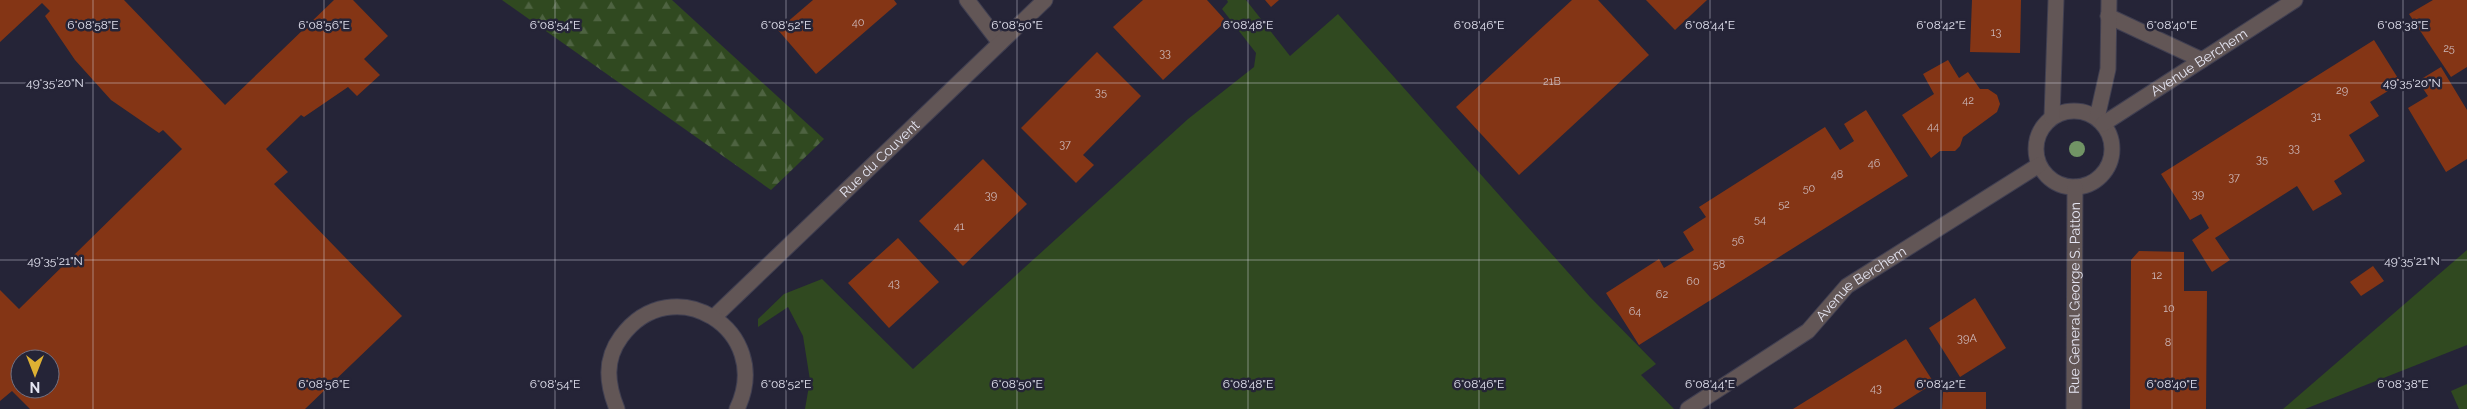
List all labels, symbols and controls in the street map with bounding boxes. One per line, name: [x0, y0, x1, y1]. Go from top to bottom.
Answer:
house number: 40: [852, 16, 865, 29]
text: 6°08'58"E: [67, 18, 119, 32]
text: 6°08'56"E: [298, 18, 350, 32]
text: 6°08'54"E: [530, 18, 580, 32]
text: 6°08'52"E: [761, 18, 811, 32]
text: 6°08'50"E: [991, 18, 1043, 32]
text: 6°08'48"E: [1223, 18, 1273, 32]
text: 6°08'46"E: [1454, 18, 1504, 32]
text: 6°08'44"E: [1685, 18, 1735, 32]
text: 6°08'42"E: [1916, 18, 1966, 32]
text: 6°08'40"E: [2147, 18, 2197, 32]
text: 6°08'38"E: [2377, 18, 2429, 32]
street label: Avenue Berchem: [2147, 25, 2250, 99]
house number: 13: [1991, 26, 2001, 39]
house number: 25: [2443, 42, 2455, 55]
house number: 33: [1159, 47, 1171, 60]
house number: 21B: [1543, 75, 1561, 88]
text: 49°35'20"N: [26, 76, 84, 90]
text: 49°35'20"N: [2383, 76, 2441, 90]
house number: 29: [2336, 84, 2348, 97]
house number: 35: [1095, 86, 1107, 99]
house number: 42: [1962, 94, 1974, 107]
house number: 31: [2311, 110, 2322, 123]
street label: Rue du Couvent: [836, 117, 923, 200]
house number: 44: [1927, 120, 1939, 133]
house number: 37: [1059, 138, 1071, 151]
house number: 33: [2288, 142, 2300, 155]
house number: 35: [2256, 153, 2268, 166]
house number: 46: [1868, 157, 1881, 170]
house number: 48: [1831, 168, 1843, 181]
house number: 37: [2228, 171, 2240, 184]
house number: 50: [1803, 182, 1816, 195]
house number: 39: [2192, 188, 2204, 201]
house number: 39: [985, 189, 997, 202]
house number: 52: [1778, 198, 1790, 211]
street label: Rue General George S. Patton: [2066, 202, 2083, 394]
house number: 54: [1754, 213, 1766, 226]
house number: 41: [954, 220, 965, 233]
house number: 56: [1732, 234, 1745, 247]
street label: Avenue Berchem: [1812, 243, 1909, 324]
text: 49°35'21"N: [27, 254, 83, 268]
text: 49°35'21"N: [2384, 254, 2440, 268]
house number: 58: [1713, 258, 1725, 271]
house number: 12: [2152, 269, 2162, 282]
house number: 60: [1686, 275, 1700, 288]
house number: 43: [888, 277, 900, 290]
house number: 62: [1656, 288, 1668, 301]
house number: 10: [2163, 302, 2175, 315]
house number: 64: [1629, 305, 1641, 318]
house number: 39A: [1957, 332, 1977, 345]
house number: 8: [2165, 336, 2171, 349]
north arrow: [10, 349, 60, 399]
text: 6°08'56"E: [298, 377, 350, 391]
text: 6°08'54"E: [530, 377, 580, 391]
text: 6°08'52"E: [761, 377, 811, 391]
text: 6°08'50"E: [991, 377, 1043, 391]
text: 6°08'48"E: [1223, 377, 1273, 391]
text: 6°08'46"E: [1454, 377, 1504, 391]
text: 6°08'44"E: [1685, 377, 1735, 391]
text: 6°08'42"E: [1916, 377, 1966, 391]
text: 6°08'40"E: [2147, 377, 2197, 391]
text: 6°08'38"E: [2377, 377, 2429, 391]
text: N: [30, 379, 40, 395]
house number: 43: [1870, 382, 1882, 395]

